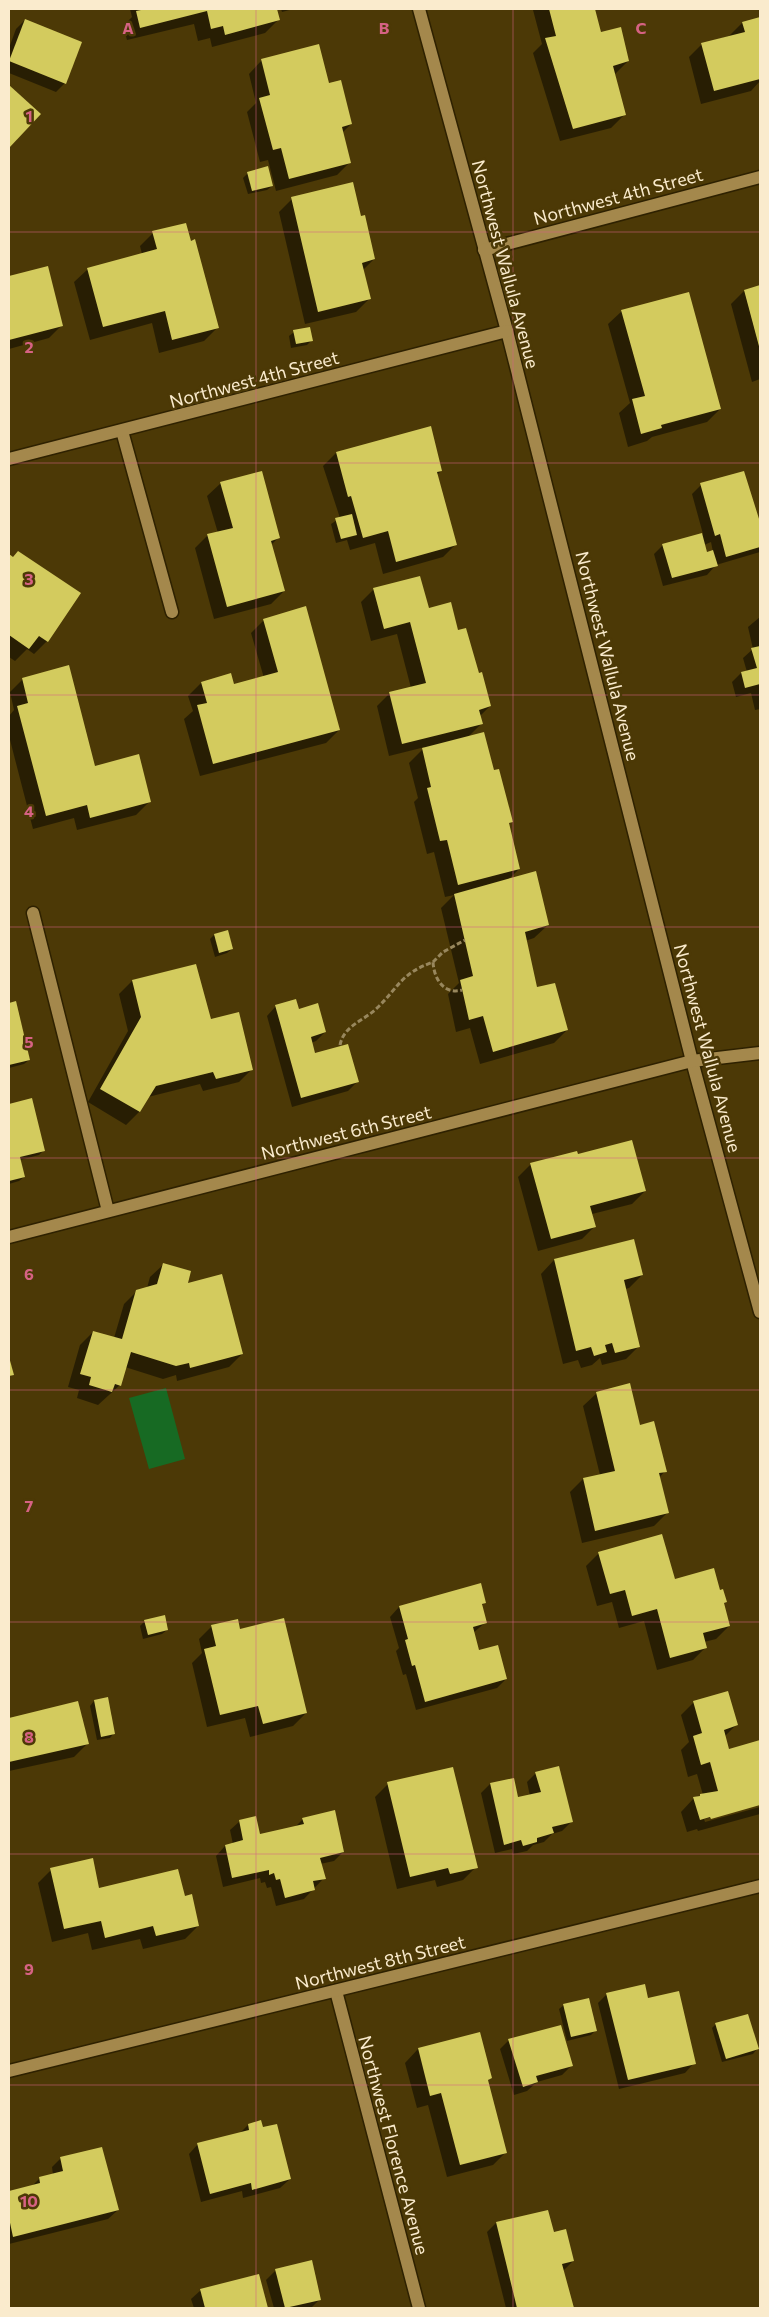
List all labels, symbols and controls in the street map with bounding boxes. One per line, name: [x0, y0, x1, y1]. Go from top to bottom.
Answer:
text: A: [122, 18, 134, 37]
text: B: [379, 18, 390, 37]
text: C: [636, 18, 647, 37]
text: 1: [25, 106, 33, 125]
street label: Northwest Wallula Avenue: [468, 157, 544, 371]
street label: Northwest 4th Street: [531, 163, 705, 229]
text: 2: [24, 337, 34, 356]
street label: Northwest 4th Street: [167, 346, 341, 412]
street label: Northwest Wallula Avenue: [571, 549, 645, 763]
text: 3: [24, 569, 34, 588]
text: 4: [24, 801, 34, 820]
street label: Northwest Wallula Avenue: [670, 941, 746, 1155]
text: 5: [24, 1032, 34, 1051]
street label: Northwest 6th Street: [259, 1100, 433, 1164]
text: 6: [24, 1264, 34, 1283]
text: 7: [25, 1496, 34, 1515]
text: 8: [24, 1727, 34, 1746]
street label: Northwest 8th Street: [293, 1930, 467, 1994]
text: 9: [24, 1959, 34, 1978]
street label: Northwest Florence Avenue: [354, 2033, 434, 2257]
text: 10: [20, 2191, 38, 2210]

